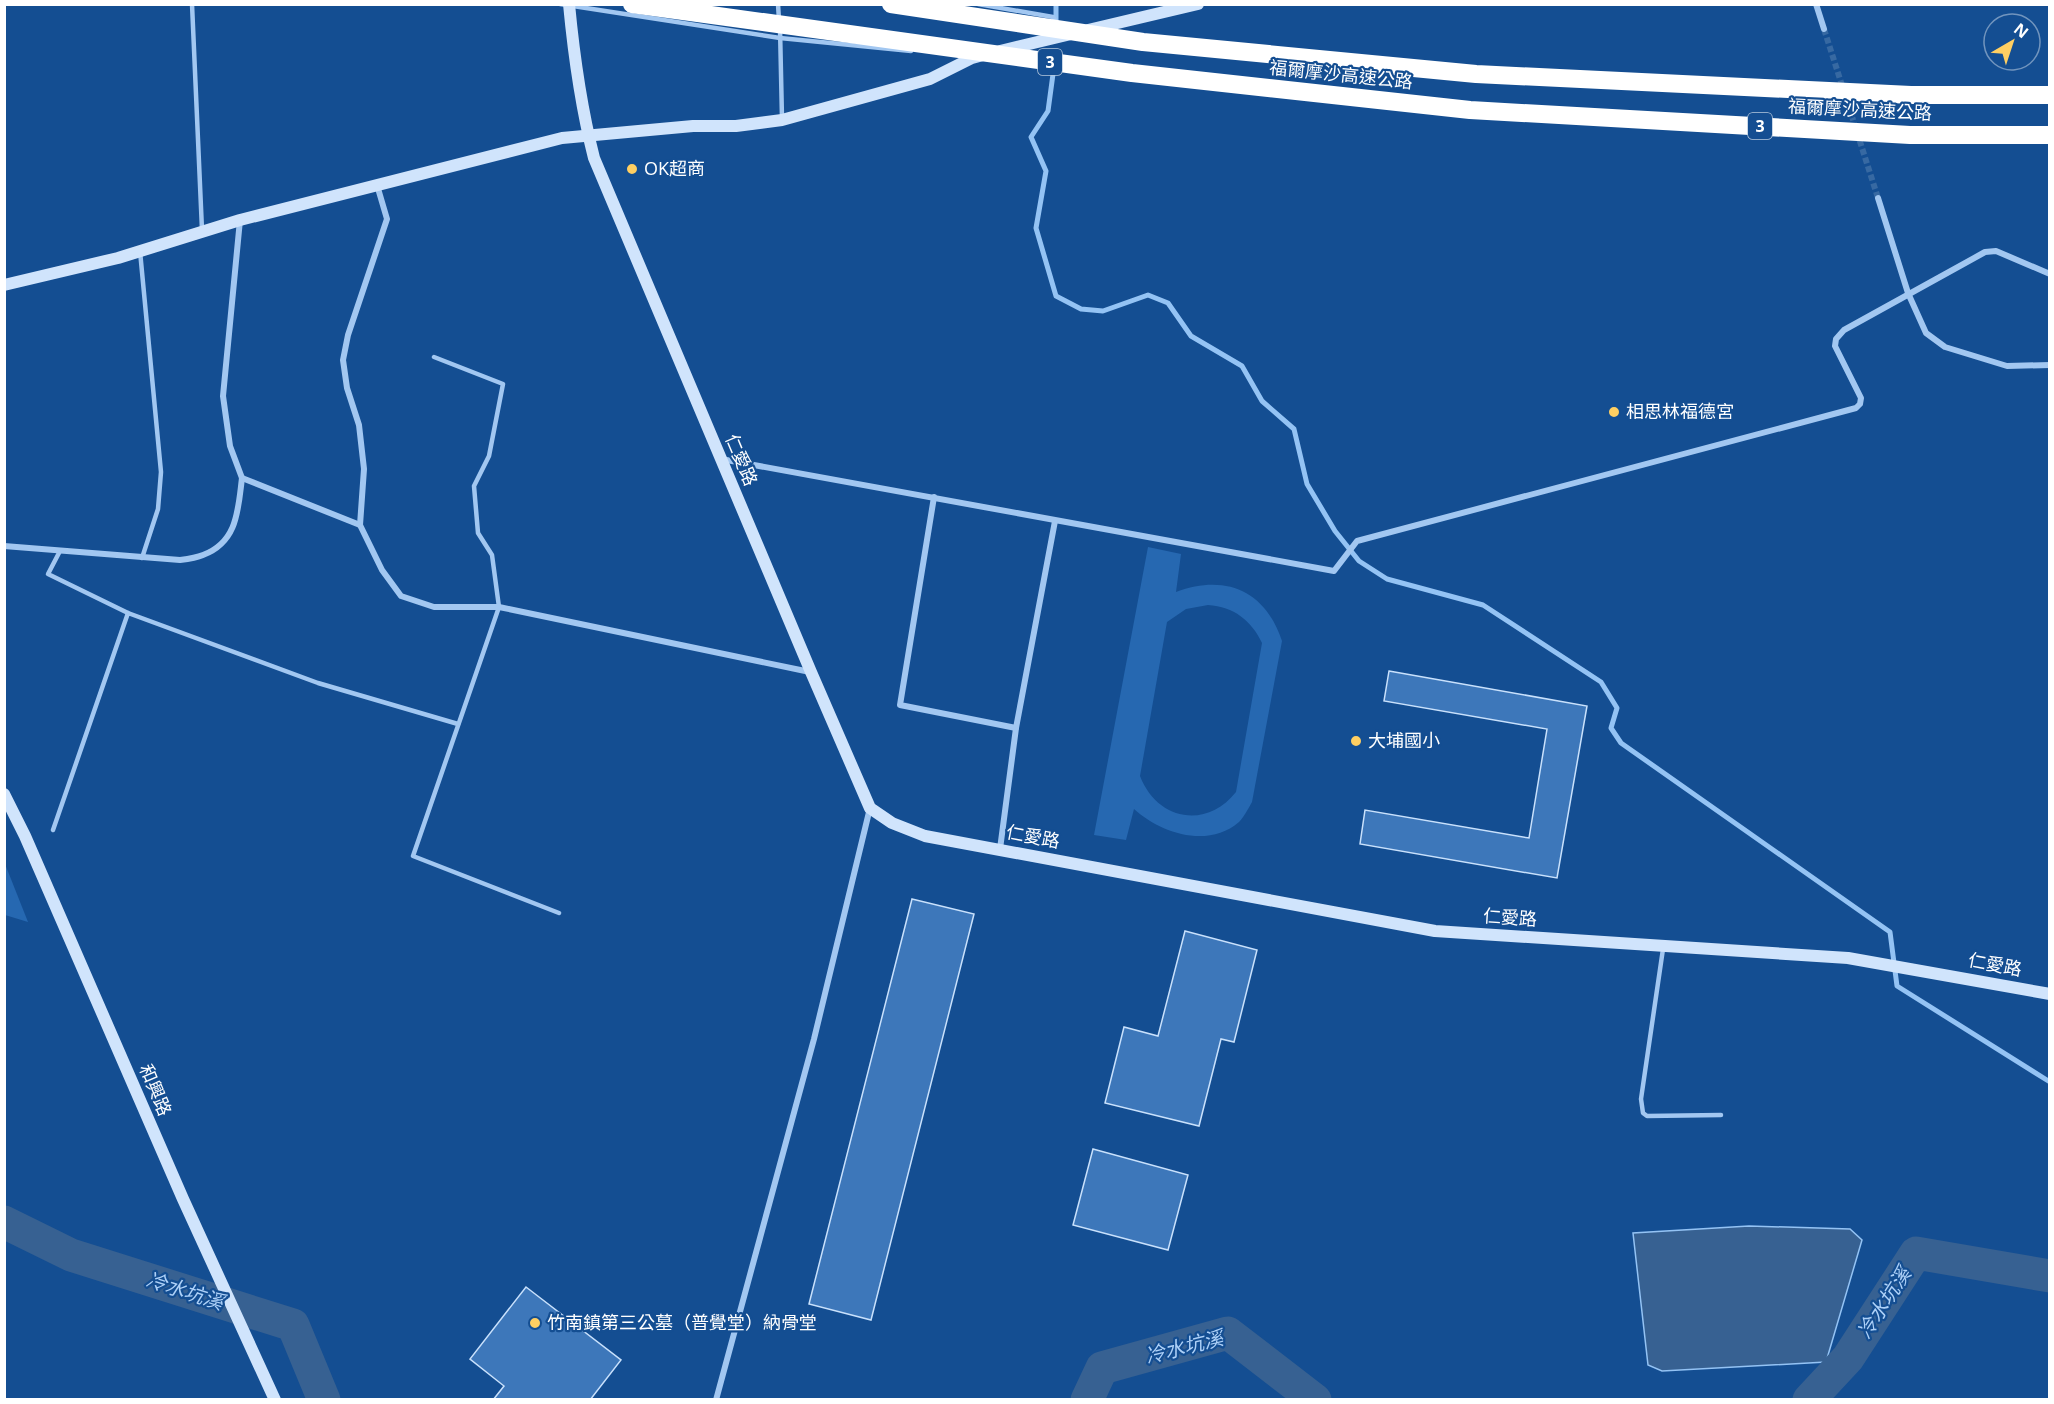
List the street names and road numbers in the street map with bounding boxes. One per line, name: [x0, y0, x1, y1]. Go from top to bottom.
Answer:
road number: 3: [1038, 49, 1062, 75]
street label: 福爾摩沙高速公路: [1268, 55, 1414, 93]
street label: 福爾摩沙高速公路: [1788, 93, 1933, 125]
road number: 3: [1748, 113, 1772, 139]
street label: 仁愛路: [720, 430, 764, 489]
street label: 仁愛路: [1004, 819, 1062, 853]
street label: 仁愛路: [1482, 903, 1538, 931]
street label: 仁愛路: [1966, 947, 2024, 981]
street label: 和興路: [134, 1060, 178, 1119]

